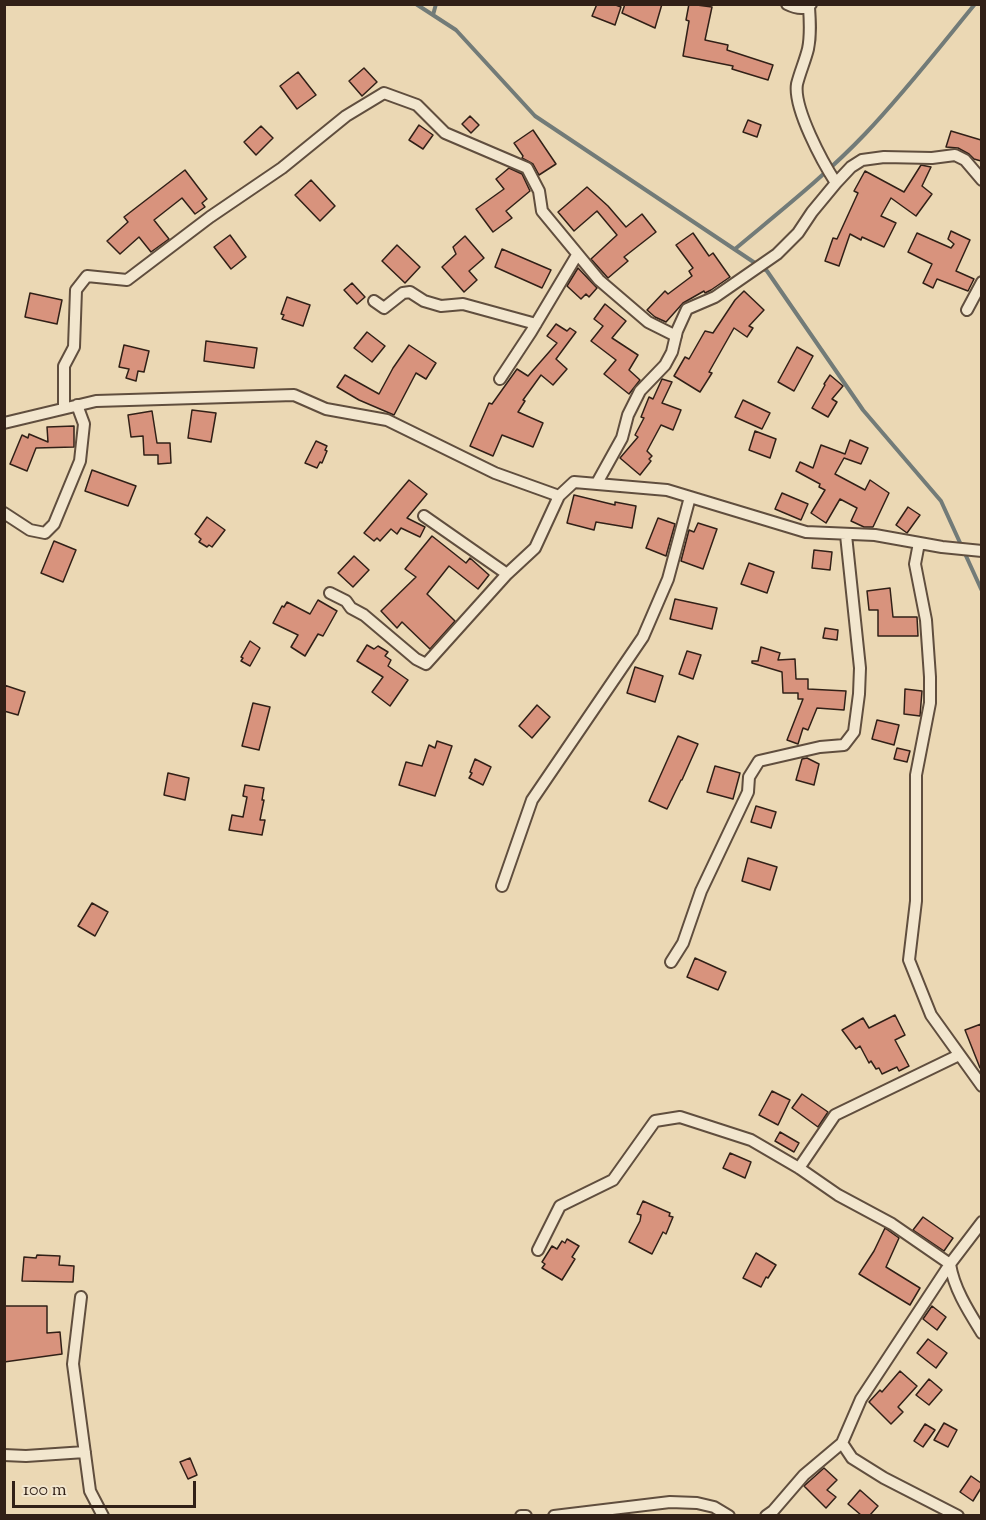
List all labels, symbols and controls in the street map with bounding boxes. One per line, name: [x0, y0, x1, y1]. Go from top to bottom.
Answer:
scale bar: [15, 1469, 200, 1507]
text: 100 m: [23, 1478, 67, 1504]

